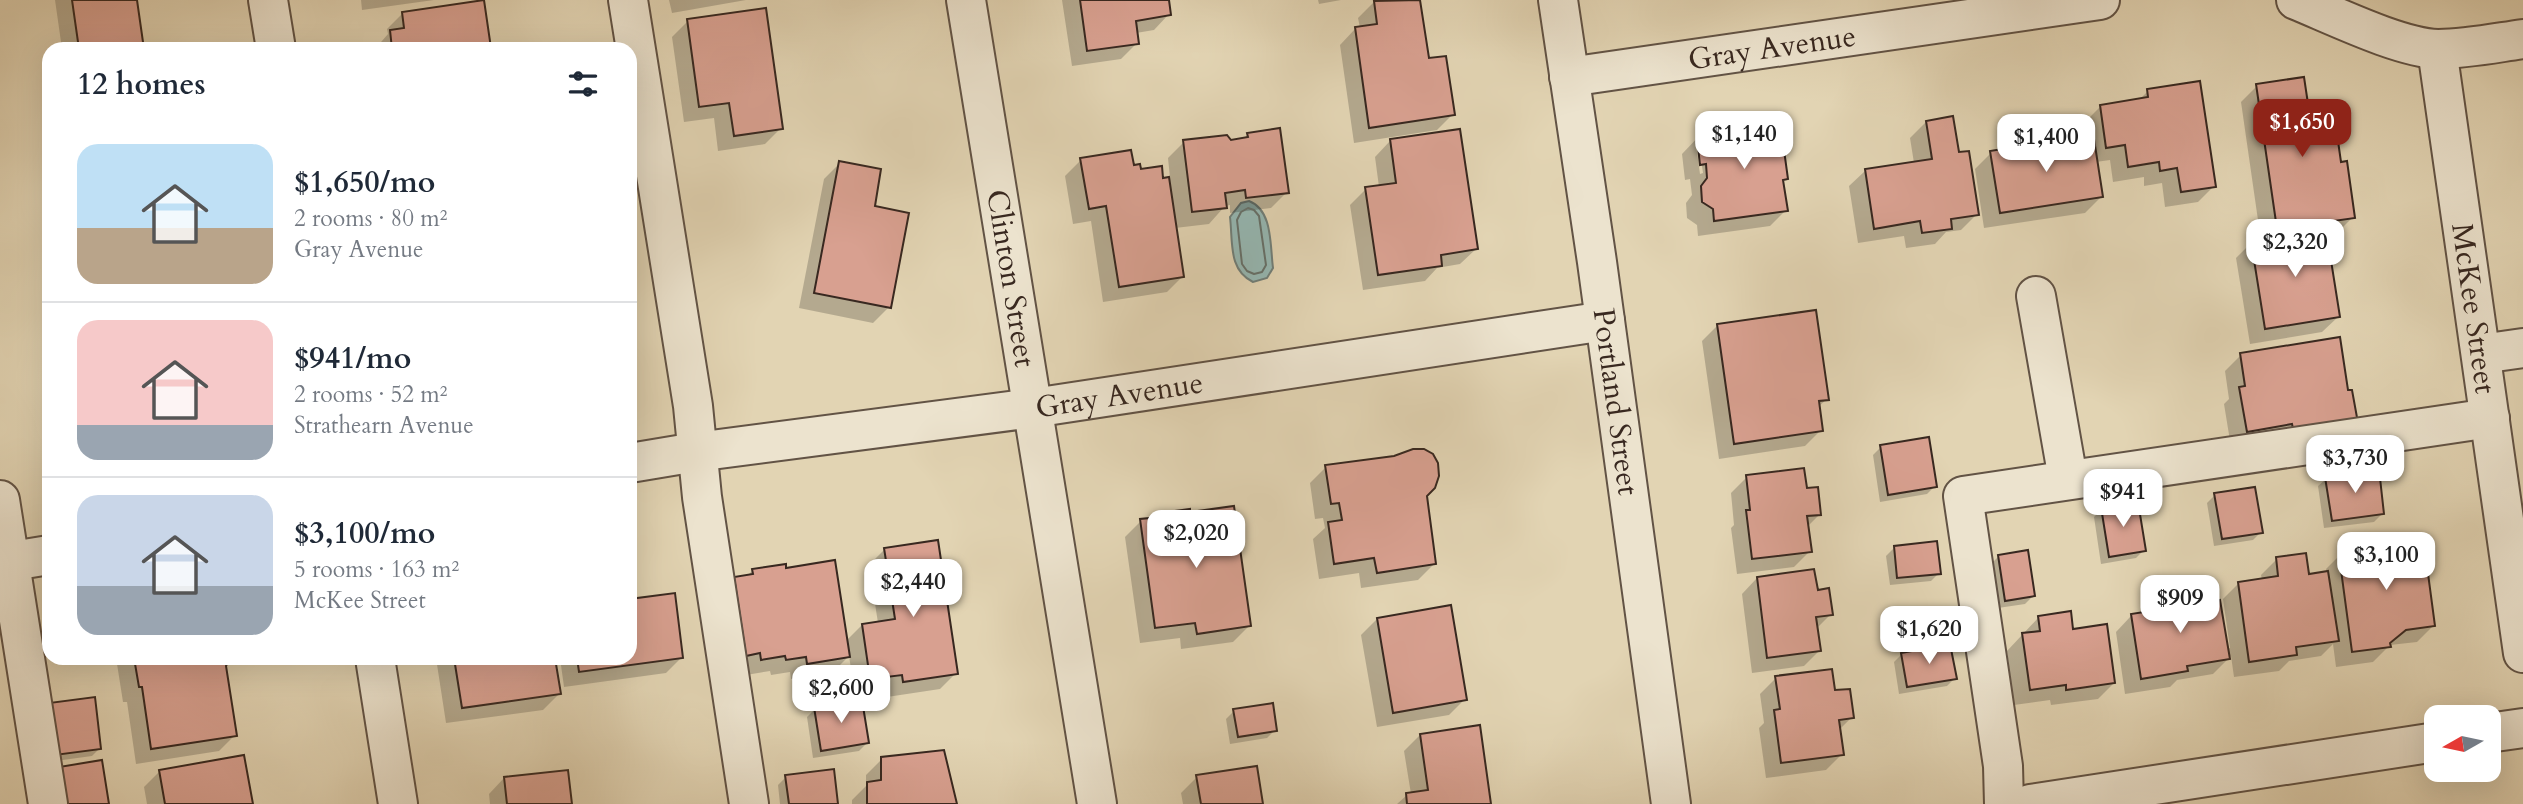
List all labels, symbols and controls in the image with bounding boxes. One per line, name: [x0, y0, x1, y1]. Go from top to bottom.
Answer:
street label: Gray Avenue: [1685, 16, 1858, 80]
text: 12 homes: [77, 64, 206, 105]
icon: filters: [564, 65, 602, 103]
pin: $1,650: [2245, 100, 2359, 159]
text: $1,650: [2269, 106, 2335, 137]
pin: $1,140: [1687, 111, 1801, 171]
pin: $1,400: [1989, 114, 2103, 174]
text: $1,140: [1711, 118, 1777, 149]
text: $1,400: [2013, 121, 2079, 152]
text: $1,650/mo: [294, 162, 435, 203]
icon: home: [133, 172, 217, 256]
street label: Clinton Street: [976, 187, 1046, 371]
text: 2 rooms · 80 m²: [294, 203, 447, 234]
pin: $2,320: [2238, 219, 2352, 279]
street label: McKee Street: [2441, 221, 2506, 397]
text: $2,320: [2262, 226, 2328, 257]
text: Gray Avenue: [294, 234, 423, 265]
street label: Portland Street: [1583, 306, 1649, 498]
text: $941/mo: [294, 338, 411, 379]
icon: home: [133, 348, 217, 432]
street label: Gray Avenue: [1033, 362, 1206, 428]
text: 2 rooms · 52 m²: [294, 379, 447, 410]
text: Strathearn Avenue: [294, 410, 474, 441]
pin: $3,730: [2298, 435, 2412, 495]
text: $3,730: [2322, 442, 2388, 473]
pin: $941: [2082, 470, 2164, 529]
text: $941: [2099, 476, 2147, 507]
pin: $2,020: [1139, 510, 1253, 570]
text: $3,100/mo: [294, 513, 435, 554]
text: $2,020: [1163, 517, 1229, 548]
icon: home: [133, 523, 217, 607]
pin: $3,100: [2329, 532, 2443, 592]
text: $3,100: [2353, 539, 2419, 570]
text: 5 rooms · 163 m²: [294, 554, 459, 585]
pin: $2,440: [856, 560, 970, 619]
text: $2,440: [880, 566, 946, 597]
pin: $909: [2139, 576, 2221, 635]
text: $909: [2156, 582, 2204, 613]
text: McKee Street: [294, 585, 426, 616]
pin: $1,620: [1872, 606, 1986, 666]
text: $1,620: [1896, 613, 1962, 644]
pin: $2,600: [784, 666, 898, 725]
text: $2,600: [808, 672, 874, 703]
north arrow: [2424, 705, 2501, 782]
map controls: [2424, 705, 2501, 782]

